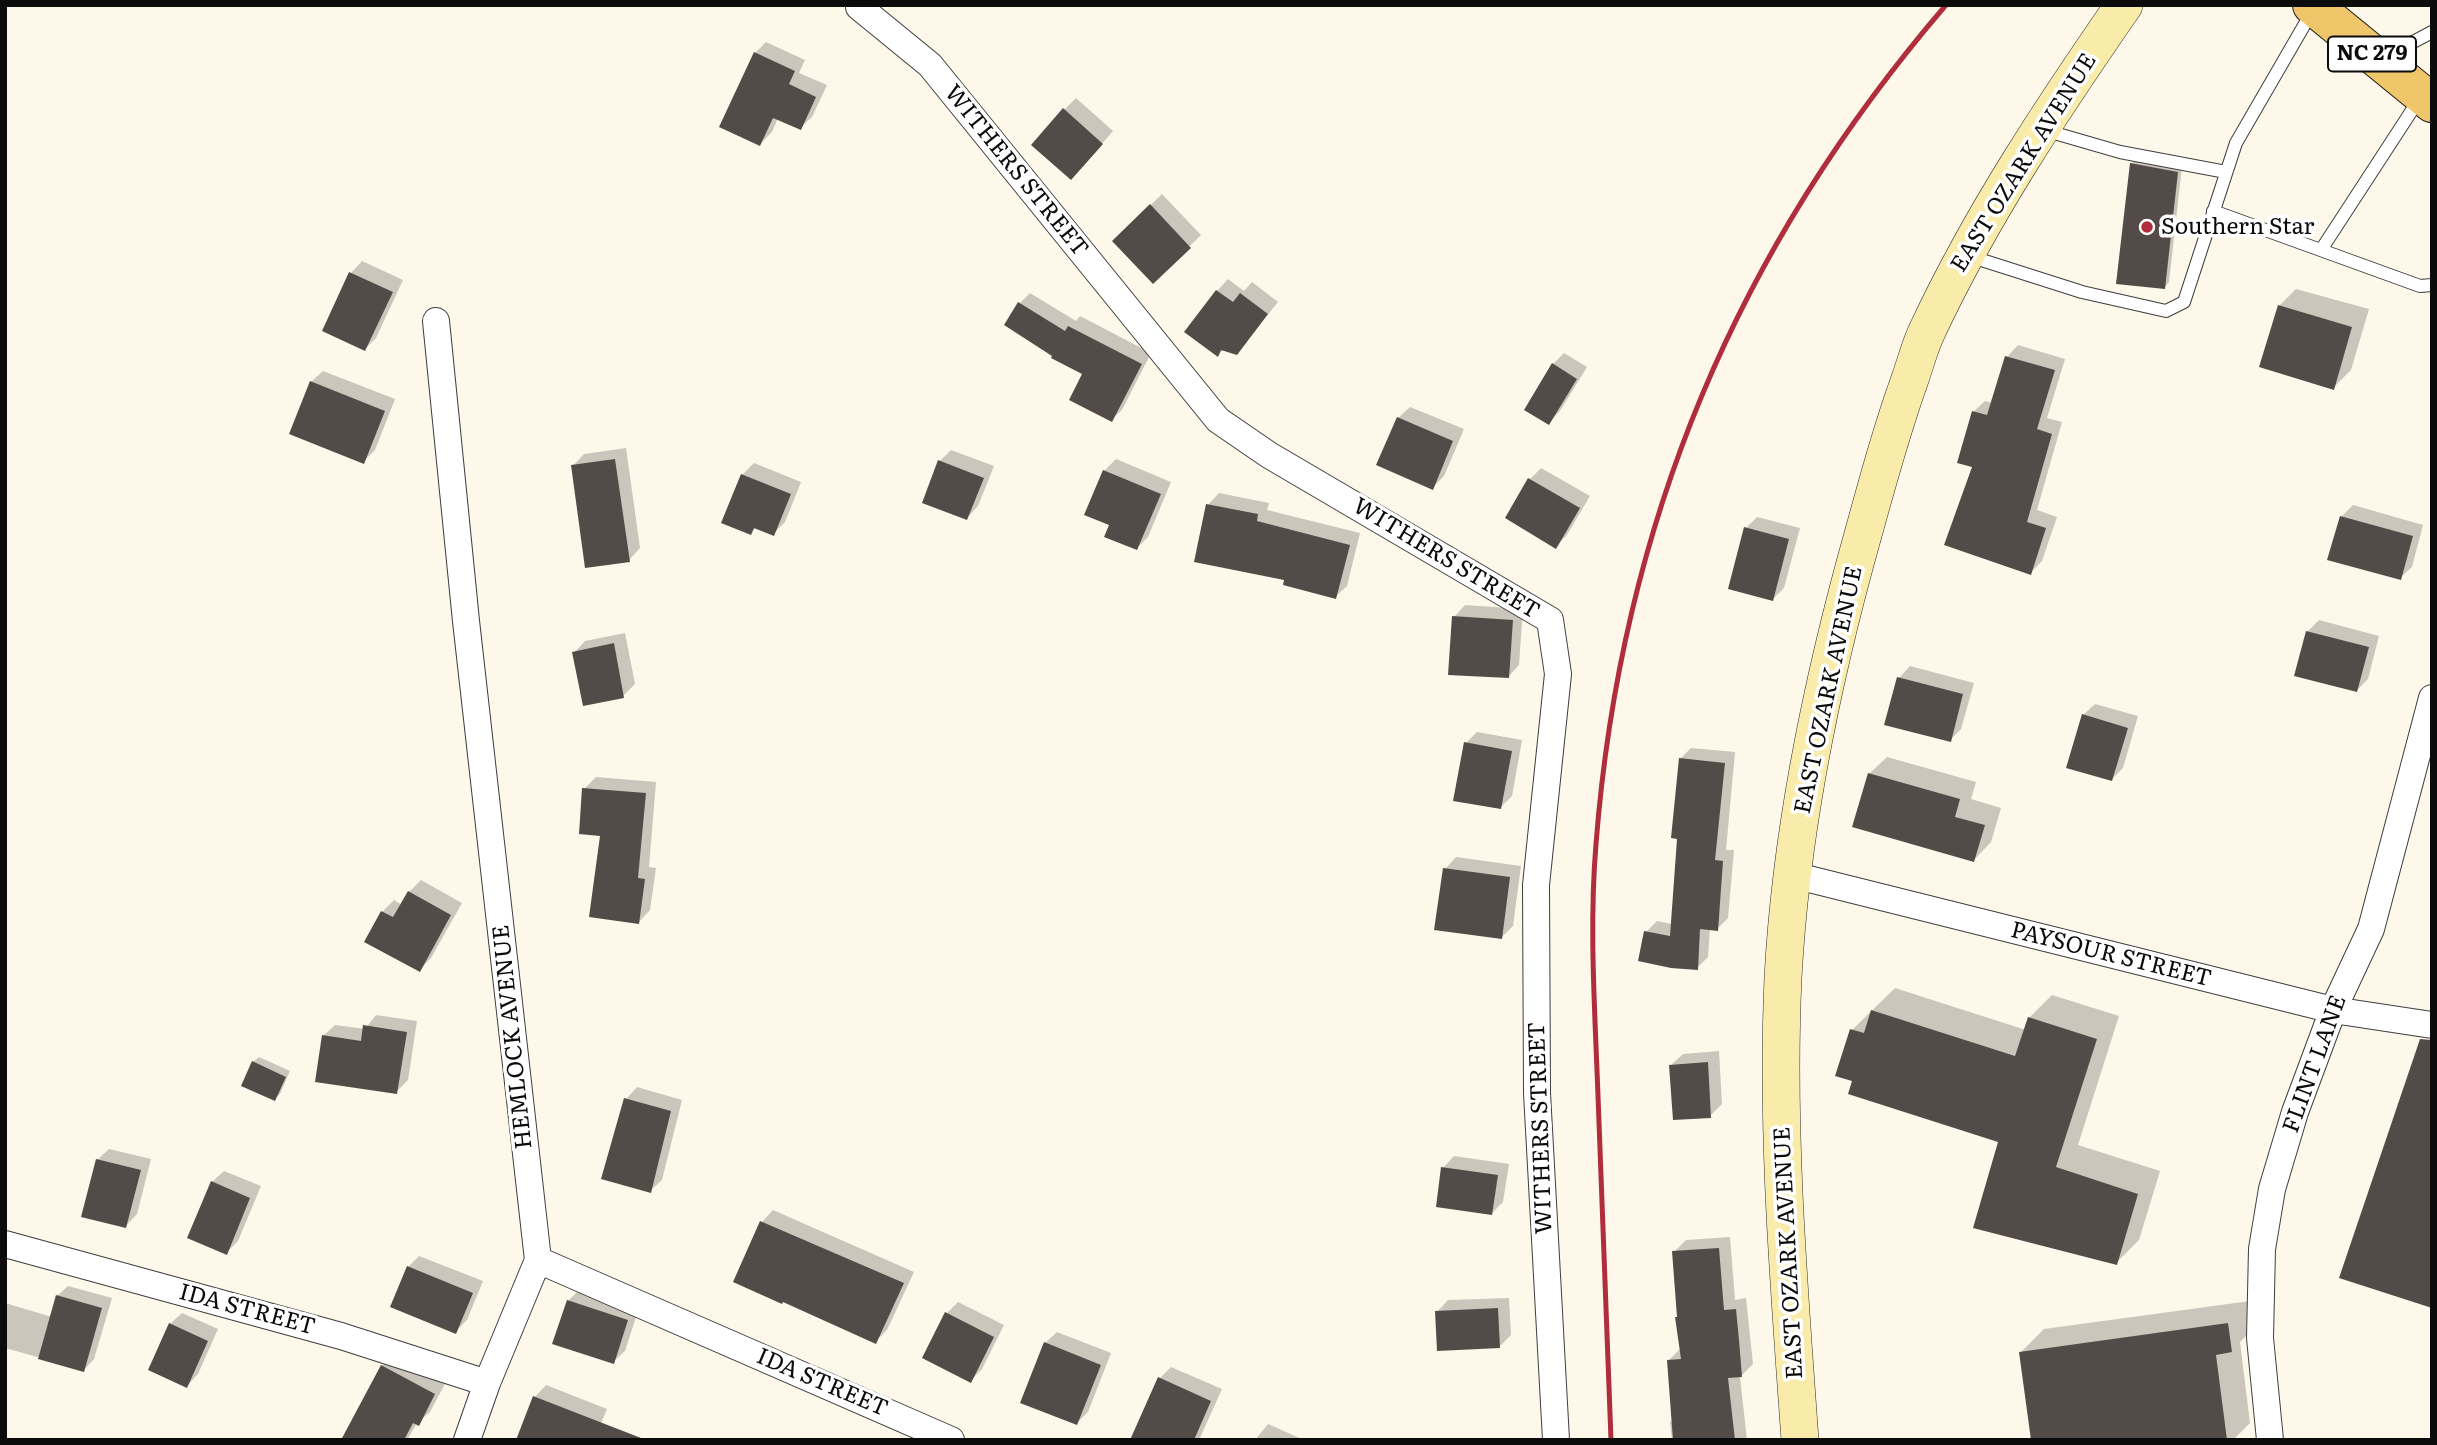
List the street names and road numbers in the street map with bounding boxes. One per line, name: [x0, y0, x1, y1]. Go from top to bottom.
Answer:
road number: NC 279: [2328, 36, 2416, 72]
street label: EAST OZARK AVENUE: [1945, 49, 2103, 277]
street label: WITHERS STREET: [938, 80, 1094, 262]
street label: WITHERS STREET: [1348, 492, 1544, 626]
street label: EAST OZARK AVENUE: [1789, 564, 1869, 816]
street label: PAYSOUR STREET: [2008, 917, 2214, 993]
street label: HEMLOCK AVENUE: [487, 924, 539, 1150]
street label: FLINT LANE: [2277, 991, 2353, 1137]
street label: WITHERS STREET: [1523, 1021, 1559, 1235]
street label: EAST OZARK AVENUE: [1769, 1126, 1809, 1380]
street label: IDA STREET: [176, 1279, 318, 1341]
street label: IDA STREET: [752, 1343, 892, 1423]

